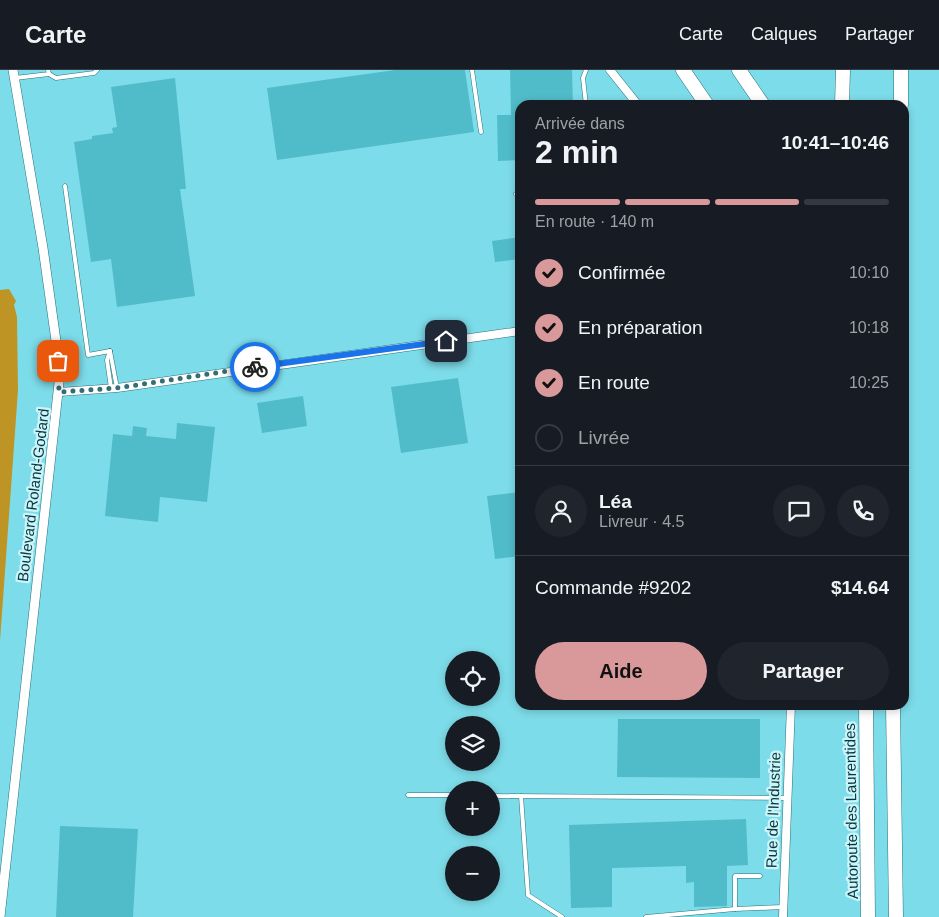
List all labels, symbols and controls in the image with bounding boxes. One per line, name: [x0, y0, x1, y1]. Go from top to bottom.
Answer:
text: Carte: [25, 21, 86, 48]
text: Carte: [679, 24, 723, 44]
text: Calques: [751, 24, 817, 44]
text: Partager: [845, 24, 914, 44]
text: Arrivée dans: [535, 115, 625, 132]
text: 10:41–10:46: [781, 132, 889, 153]
text: 2 min: [535, 134, 619, 170]
text: En route · 140 m: [535, 213, 654, 230]
icon: check: [535, 259, 563, 287]
text: Confirmée: [578, 262, 666, 283]
text: 10:10: [849, 264, 889, 281]
icon: check: [535, 314, 563, 342]
text: En préparation: [578, 317, 703, 338]
text: 10:18: [849, 319, 889, 336]
pin: [425, 320, 467, 362]
icon: home: [432, 327, 460, 355]
pin: [37, 340, 79, 382]
courier: [230, 342, 280, 392]
icon: bag: [44, 347, 72, 375]
icon: bike: [241, 353, 269, 381]
icon: check: [535, 369, 563, 397]
text: En route: [578, 372, 650, 393]
text: 10:25: [849, 374, 889, 391]
street label: Boulevard Roland-Godard: [14, 407, 52, 583]
text: Livrée: [578, 427, 630, 448]
button: person: [535, 485, 587, 537]
button: chat: [773, 485, 825, 537]
button: phone: [837, 485, 889, 537]
text: Léa: [599, 491, 632, 512]
text: Livreur · 4.5: [599, 513, 684, 530]
text: Commande #9202: [535, 577, 691, 598]
text: $14.64: [831, 577, 889, 598]
button: Aide: [535, 642, 707, 700]
button: Partager: [717, 642, 889, 700]
map controls: [445, 651, 500, 901]
button: locate: [445, 651, 500, 706]
button: layers: [445, 716, 500, 771]
street label: Autoroute des Laurentides: [841, 723, 861, 899]
street label: Rue de l'Industrie: [762, 752, 784, 868]
button: +: [445, 781, 500, 836]
button: −: [445, 846, 500, 901]

